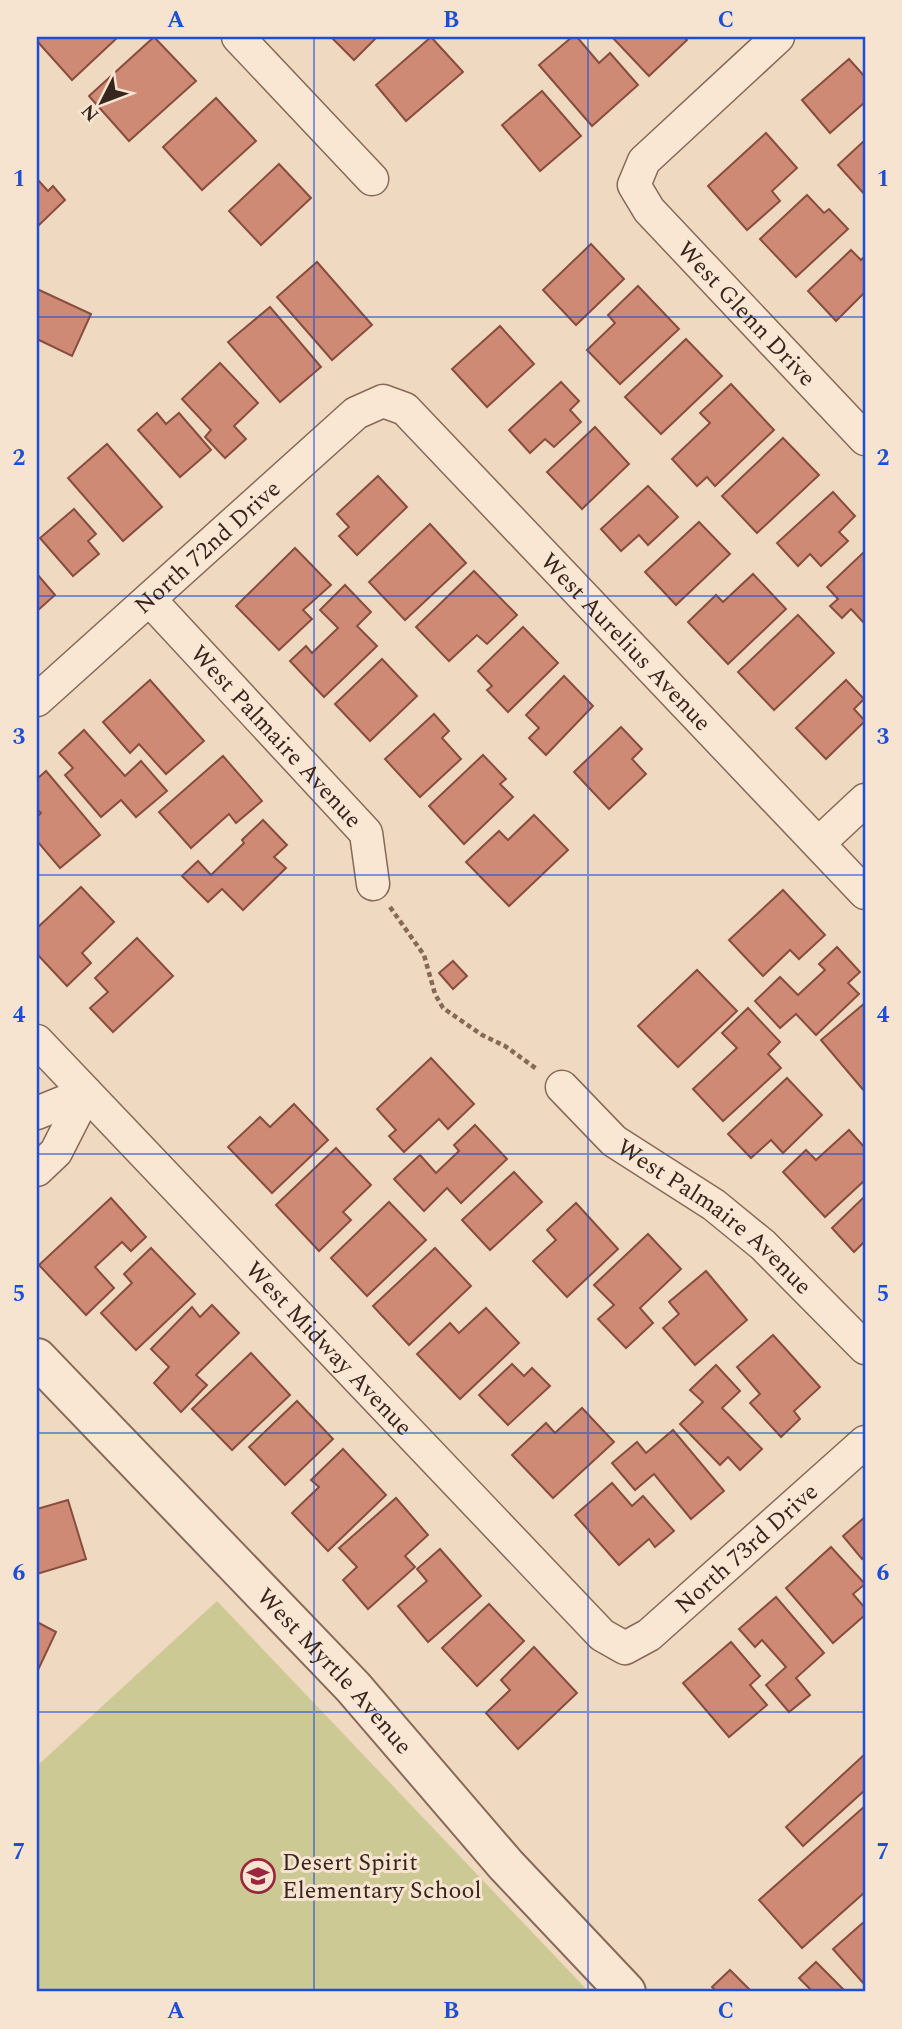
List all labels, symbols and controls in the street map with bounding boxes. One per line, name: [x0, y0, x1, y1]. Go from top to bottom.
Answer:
text: A: [167, 3, 185, 38]
text: B: [443, 3, 459, 38]
text: C: [718, 3, 734, 38]
north arrow: [66, 66, 136, 136]
text: N: [75, 97, 106, 128]
text: 1: [13, 162, 25, 197]
text: 1: [877, 162, 889, 197]
street label: West Glenn Drive: [668, 233, 824, 395]
text: 2: [13, 441, 26, 476]
text: 2: [877, 441, 890, 476]
street label: North 72nd Drive: [127, 472, 289, 623]
street label: West Aurelius Avenue: [531, 545, 719, 740]
street label: West Palmaire Avenue: [181, 637, 370, 837]
text: 3: [13, 720, 26, 755]
text: 3: [877, 720, 890, 755]
text: 4: [13, 998, 26, 1033]
text: 4: [877, 998, 890, 1033]
street label: West Palmaire Avenue: [609, 1130, 820, 1304]
street label: West Midway Avenue: [236, 1253, 421, 1445]
text: 5: [13, 1277, 25, 1312]
text: 5: [877, 1277, 889, 1312]
street label: North 73rd Drive: [667, 1475, 827, 1623]
text: 6: [13, 1556, 26, 1591]
text: 6: [877, 1556, 890, 1591]
street label: West Myrtle Avenue: [248, 1580, 420, 1763]
text: 7: [13, 1835, 25, 1870]
text: 7: [877, 1835, 889, 1870]
place label: Desert Spirit Elementary School: [282, 1845, 482, 1909]
school or university icon: Desert Spirit Elementary School: [239, 1857, 277, 1895]
text: A: [167, 1994, 185, 2029]
text: B: [443, 1994, 459, 2029]
text: C: [718, 1994, 734, 2029]

